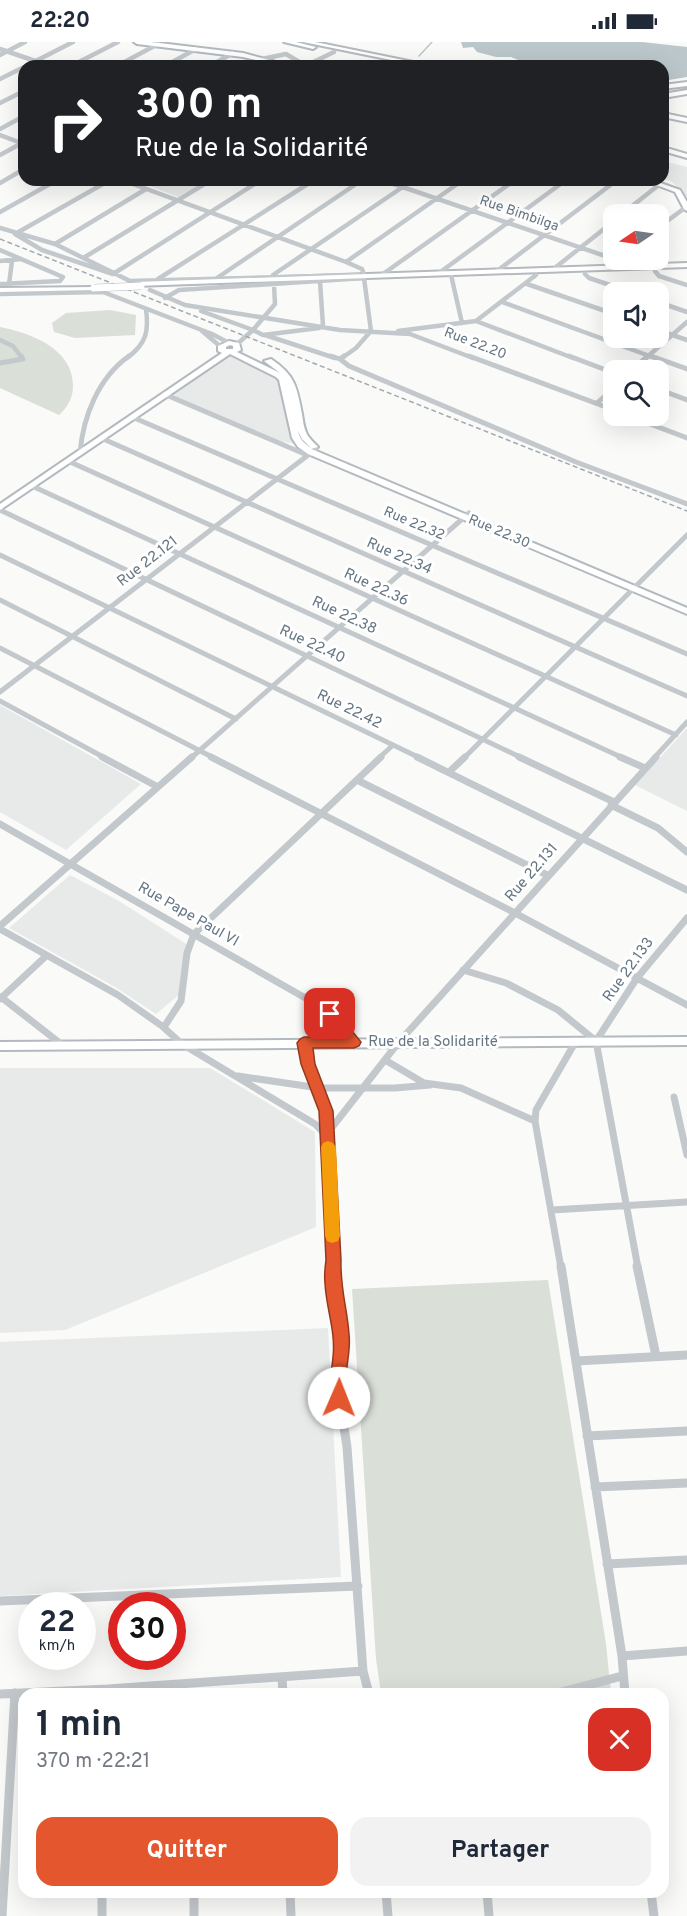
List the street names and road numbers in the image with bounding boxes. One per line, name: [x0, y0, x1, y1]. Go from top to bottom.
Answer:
street label: Rue Bimbilga: [477, 192, 561, 236]
street label: Rue 22.20: [441, 324, 509, 364]
street label: Rue 22.32: [381, 504, 447, 544]
street label: Rue 22.30: [466, 511, 532, 553]
street label: Rue 22.121: [114, 532, 182, 592]
street label: Rue 22.34: [363, 534, 435, 580]
street label: Rue 22.36: [341, 565, 412, 611]
street label: Rue 22.38: [308, 593, 380, 639]
street label: Rue 22.40: [276, 622, 348, 668]
street label: Rue 22.42: [313, 686, 385, 734]
street label: Rue 22.131: [501, 840, 563, 906]
street label: Rue Pape Paul VI: [134, 878, 242, 952]
street label: Rue 22.133: [599, 934, 659, 1006]
street label: Rue de la Solidarité: [368, 1033, 498, 1052]

